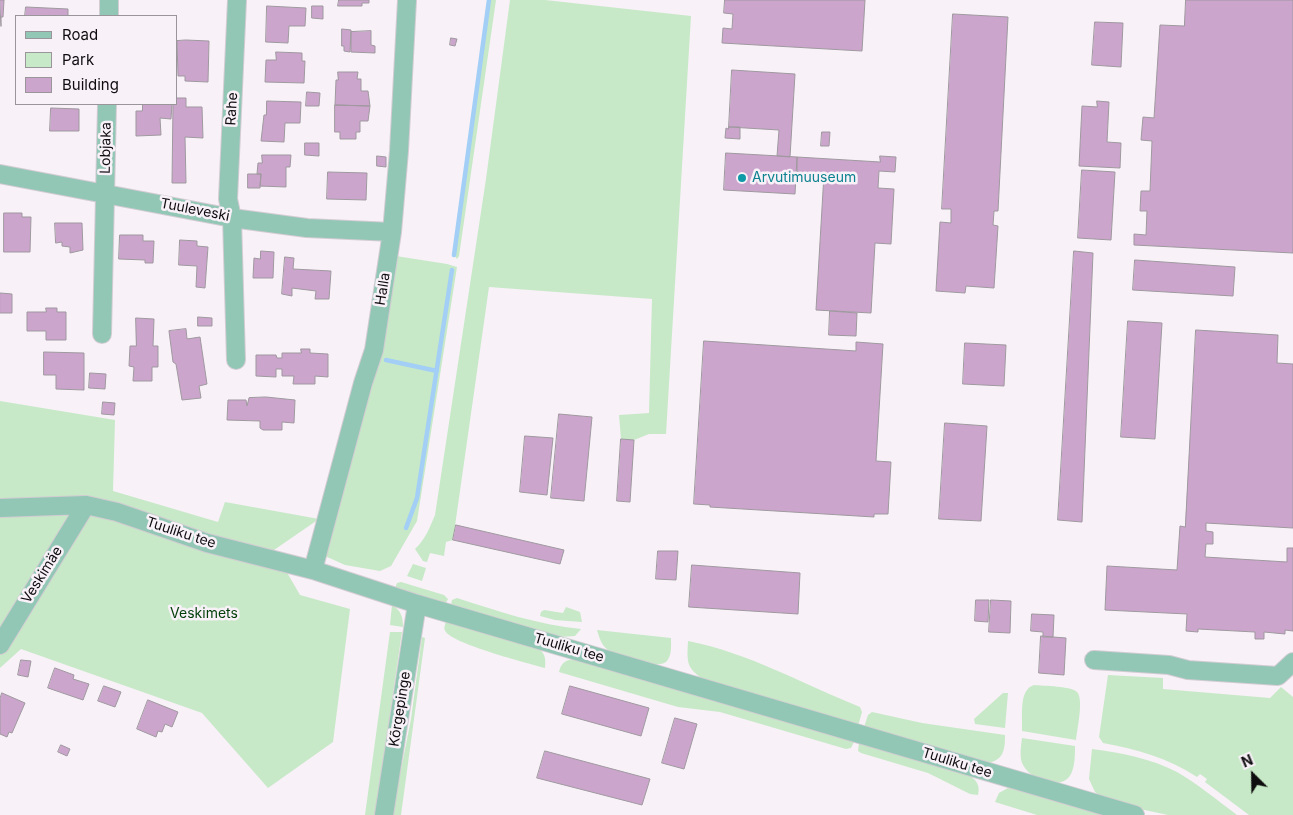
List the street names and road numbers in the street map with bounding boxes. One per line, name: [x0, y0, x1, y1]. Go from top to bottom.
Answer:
street label: Rahe: [223, 92, 241, 126]
street label: Lobjaka: [97, 122, 115, 174]
street label: Tuuleveski: [159, 195, 231, 225]
street label: Halla: [372, 271, 394, 307]
street label: Tuuliku tee: [144, 514, 218, 552]
street label: Veskimäe: [18, 543, 66, 607]
street label: Tuuliku tee: [532, 630, 606, 666]
street label: Kõrgepinge: [386, 670, 414, 748]
street label: Tuuliku tee: [920, 744, 994, 782]

